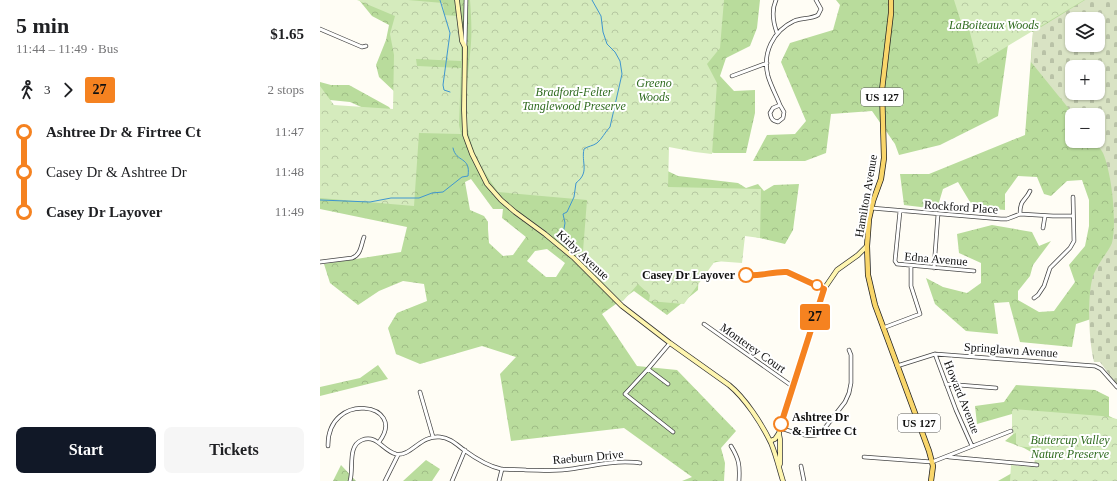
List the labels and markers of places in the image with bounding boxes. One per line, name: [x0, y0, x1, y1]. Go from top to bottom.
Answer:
marker: Casey Dr Layover: [738, 267, 754, 283]
place label: Casey Dr Layover: [642, 268, 736, 282]
unlabelled marker: [811, 279, 823, 291]
place label: Ashtree Dr & Firtree Ct: [792, 410, 856, 438]
marker: Ashtree Dr & Firtree Ct: [773, 416, 789, 432]

